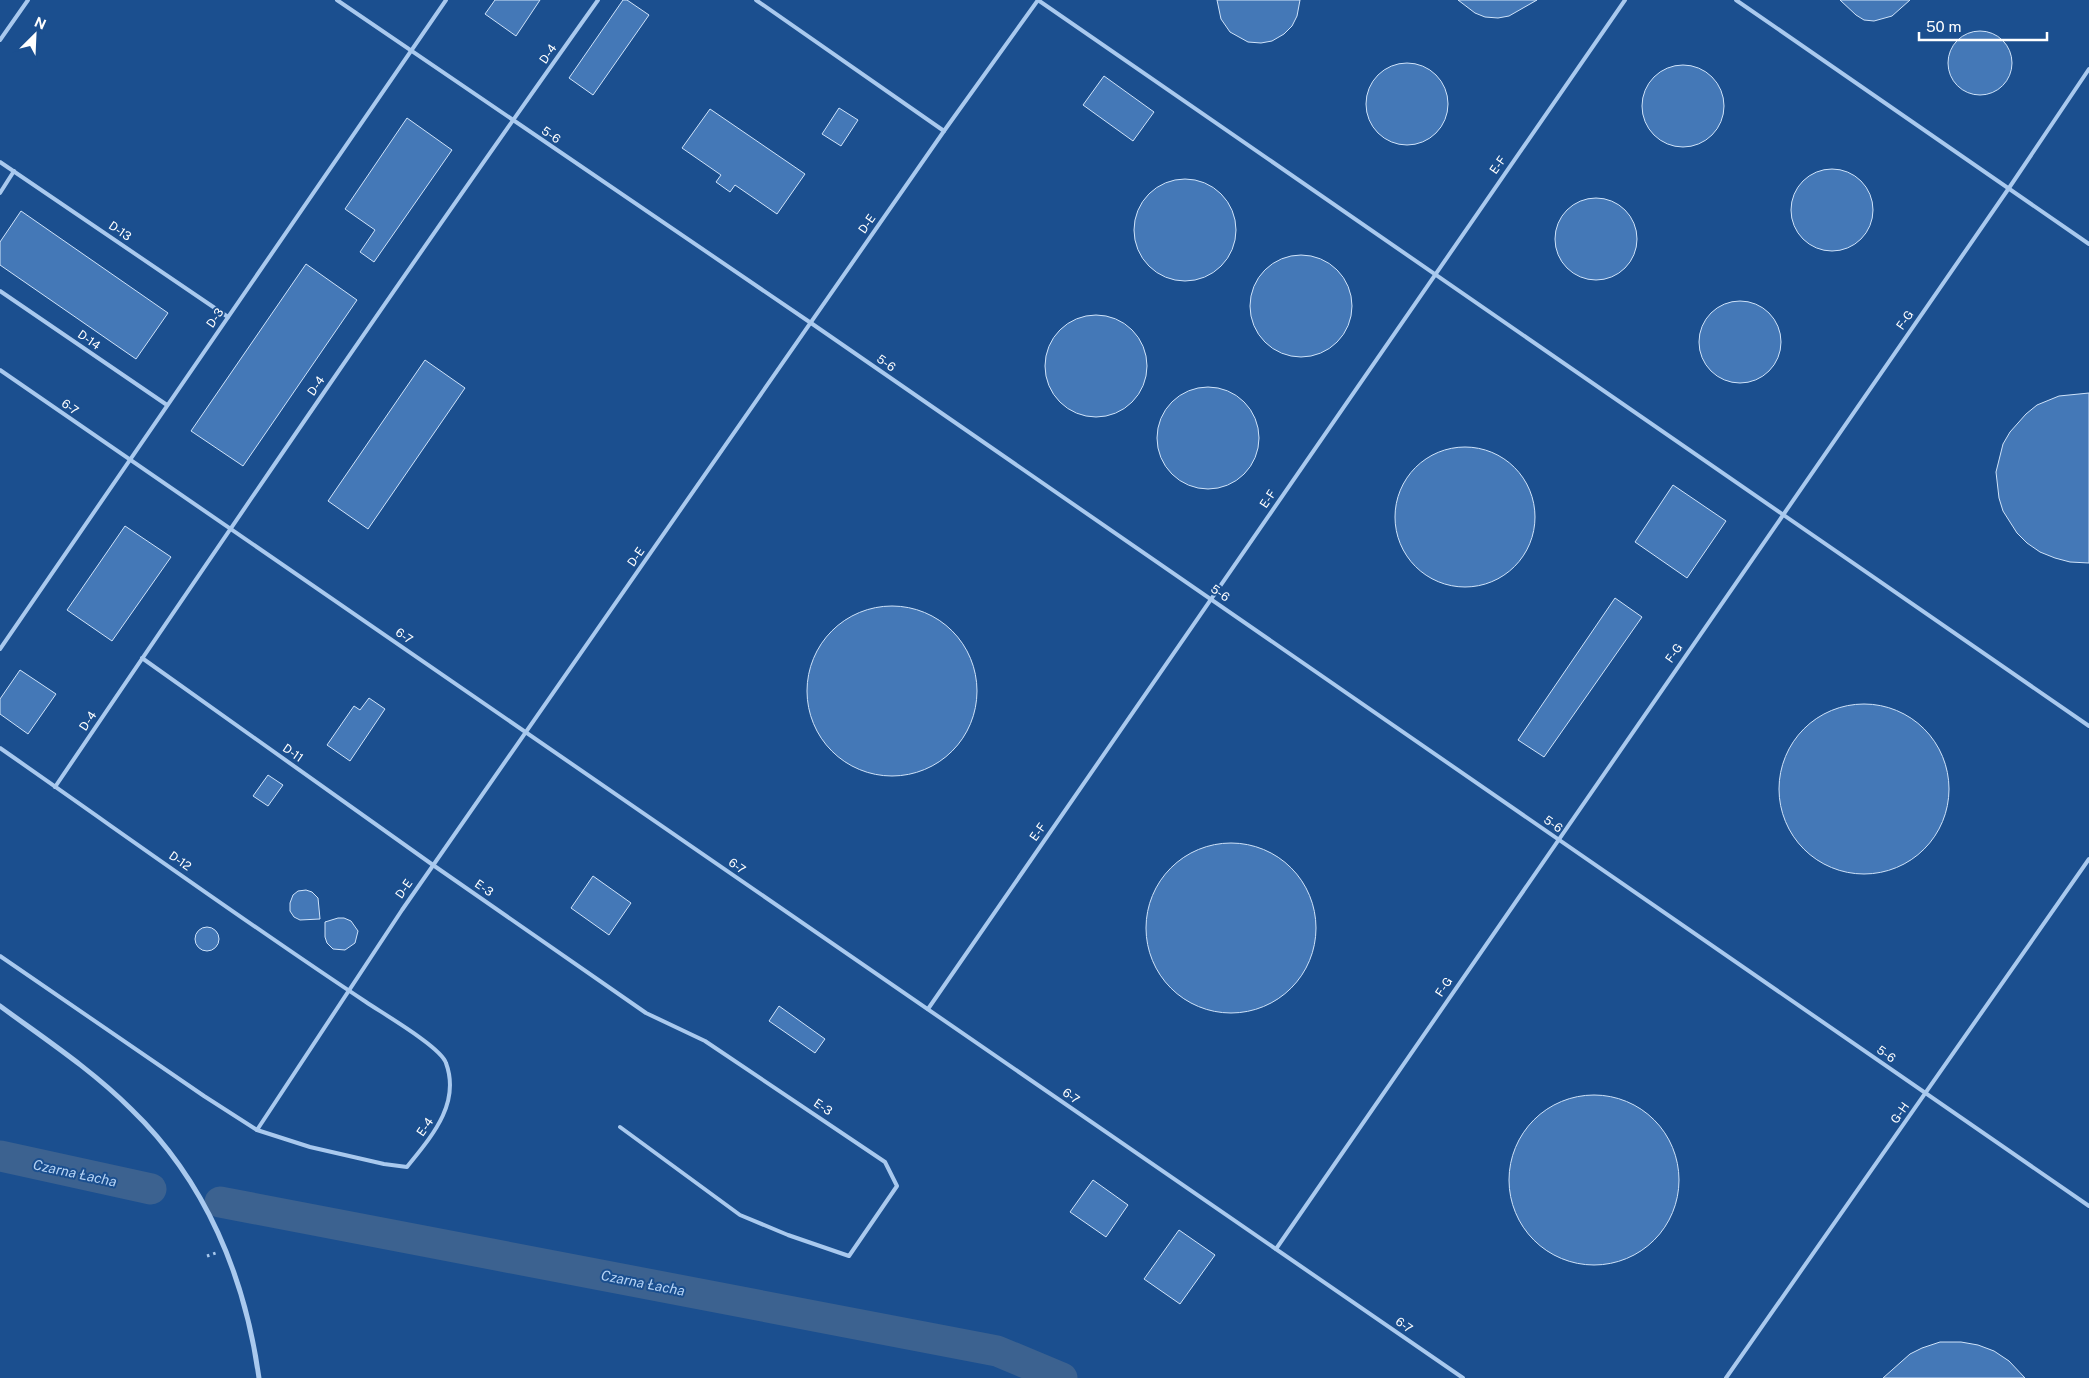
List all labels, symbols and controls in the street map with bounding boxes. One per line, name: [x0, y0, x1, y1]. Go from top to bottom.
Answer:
north arrow: [10, 10, 60, 60]
scale bar: [1919, 10, 2046, 42]
text: N: [32, 14, 49, 33]
text: 50 m: [1926, 18, 1961, 35]
street label: D-4: [536, 41, 560, 66]
street label: 5-6: [539, 124, 563, 146]
street label: E-F: [1487, 153, 1509, 177]
street label: D-E: [855, 212, 879, 236]
street label: D-13: [106, 218, 134, 244]
street label: D-3: [203, 306, 227, 330]
street label: F-G: [1893, 308, 1917, 332]
street label: D-14: [75, 327, 103, 353]
street label: 5-6: [874, 352, 898, 374]
street label: D-4: [304, 373, 328, 398]
street label: 6-7: [59, 396, 81, 418]
street label: E-F: [1257, 487, 1279, 511]
street label: D-E: [624, 545, 648, 569]
street label: 5-6: [1208, 582, 1232, 604]
street label: 6-7: [393, 625, 415, 647]
street label: F-G: [1662, 641, 1686, 665]
street label: D-4: [76, 708, 100, 733]
street label: D-11: [280, 741, 306, 765]
street label: 5-6: [1541, 813, 1565, 835]
street label: E-F: [1027, 820, 1049, 844]
street label: D-12: [166, 848, 194, 874]
street label: 6-7: [726, 855, 748, 877]
street label: D-E: [392, 877, 416, 901]
street label: E-3: [472, 877, 496, 899]
street label: F-G: [1432, 975, 1456, 999]
street label: 5-6: [1874, 1043, 1898, 1065]
street label: 6-7: [1060, 1085, 1082, 1107]
street label: E-3: [811, 1096, 835, 1118]
street label: G-H: [1888, 1100, 1912, 1126]
street label: E-4: [414, 1115, 437, 1139]
water label: Czarna Łacha: [32, 1156, 118, 1190]
water label: Czarna Łacha: [600, 1267, 686, 1299]
street label: 6-7: [1393, 1314, 1415, 1336]

